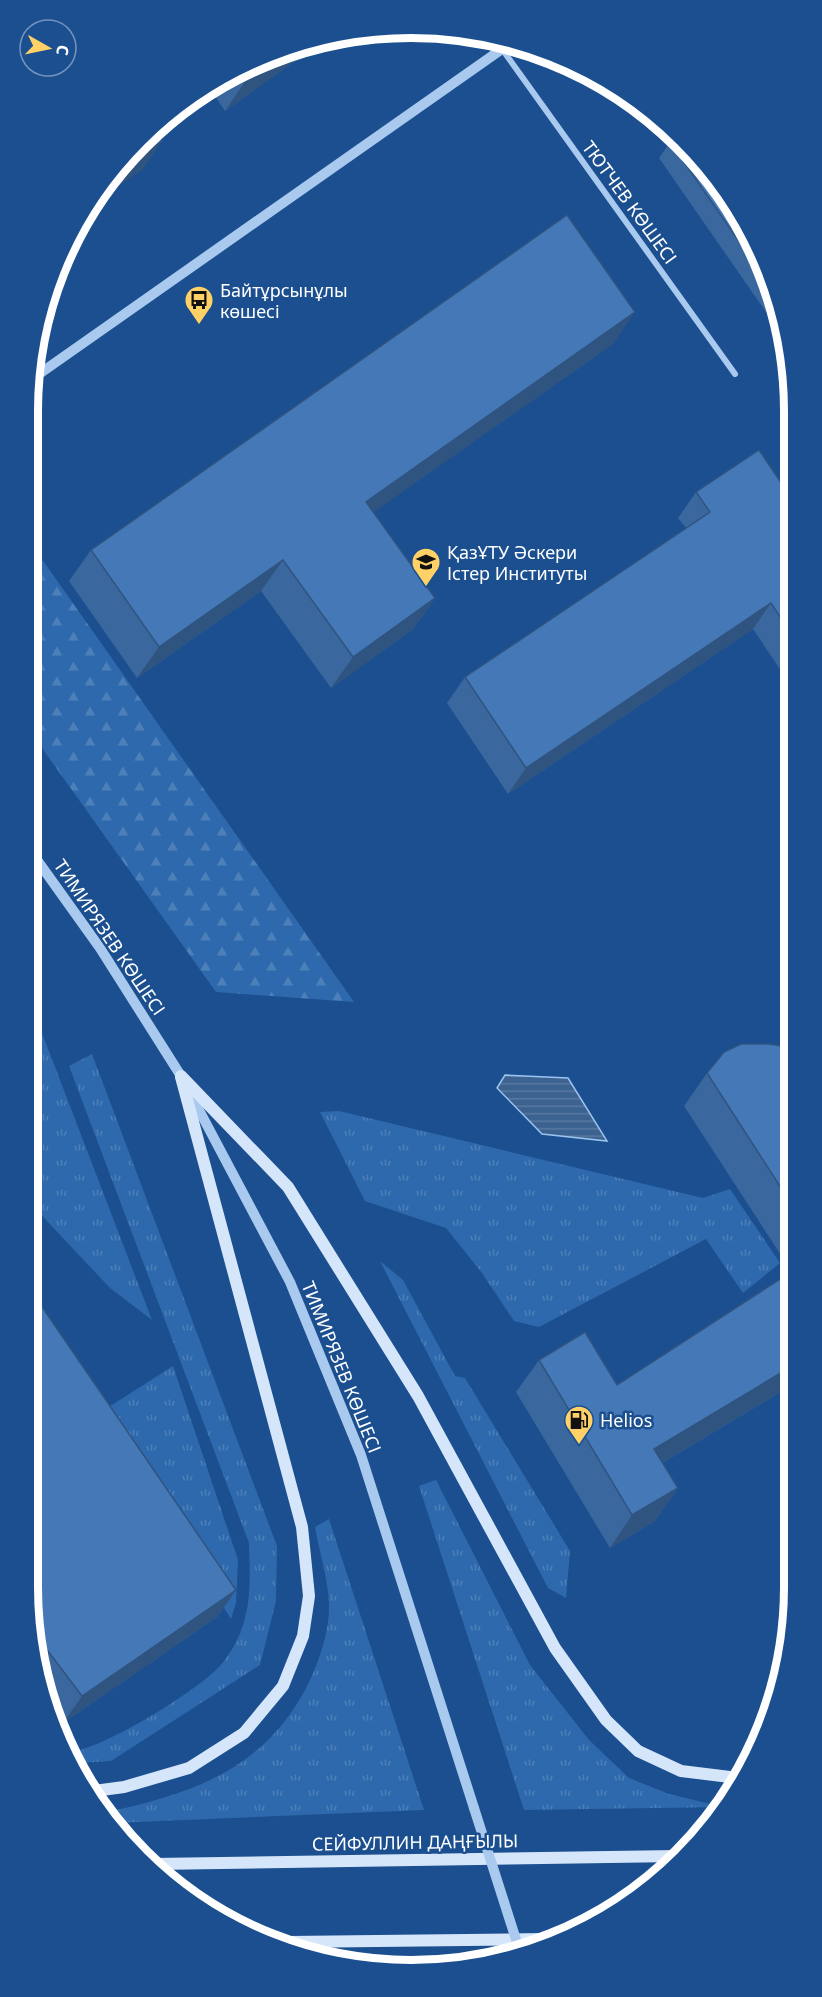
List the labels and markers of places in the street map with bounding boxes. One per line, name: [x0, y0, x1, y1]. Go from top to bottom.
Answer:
place label: Байтұрсынұлы көшесі: [220, 278, 348, 323]
bus stop icon: Байтұрсынұлы көшесі: [183, 284, 215, 326]
place label: ҚазҰТУ Әскери Істер Институты: [447, 540, 587, 585]
school or university icon: ҚазҰТУ Әскери Істер Институты: [410, 546, 442, 588]
fuel station icon: Helios: [563, 1404, 595, 1446]
place label: Helios: [600, 1408, 652, 1432]

